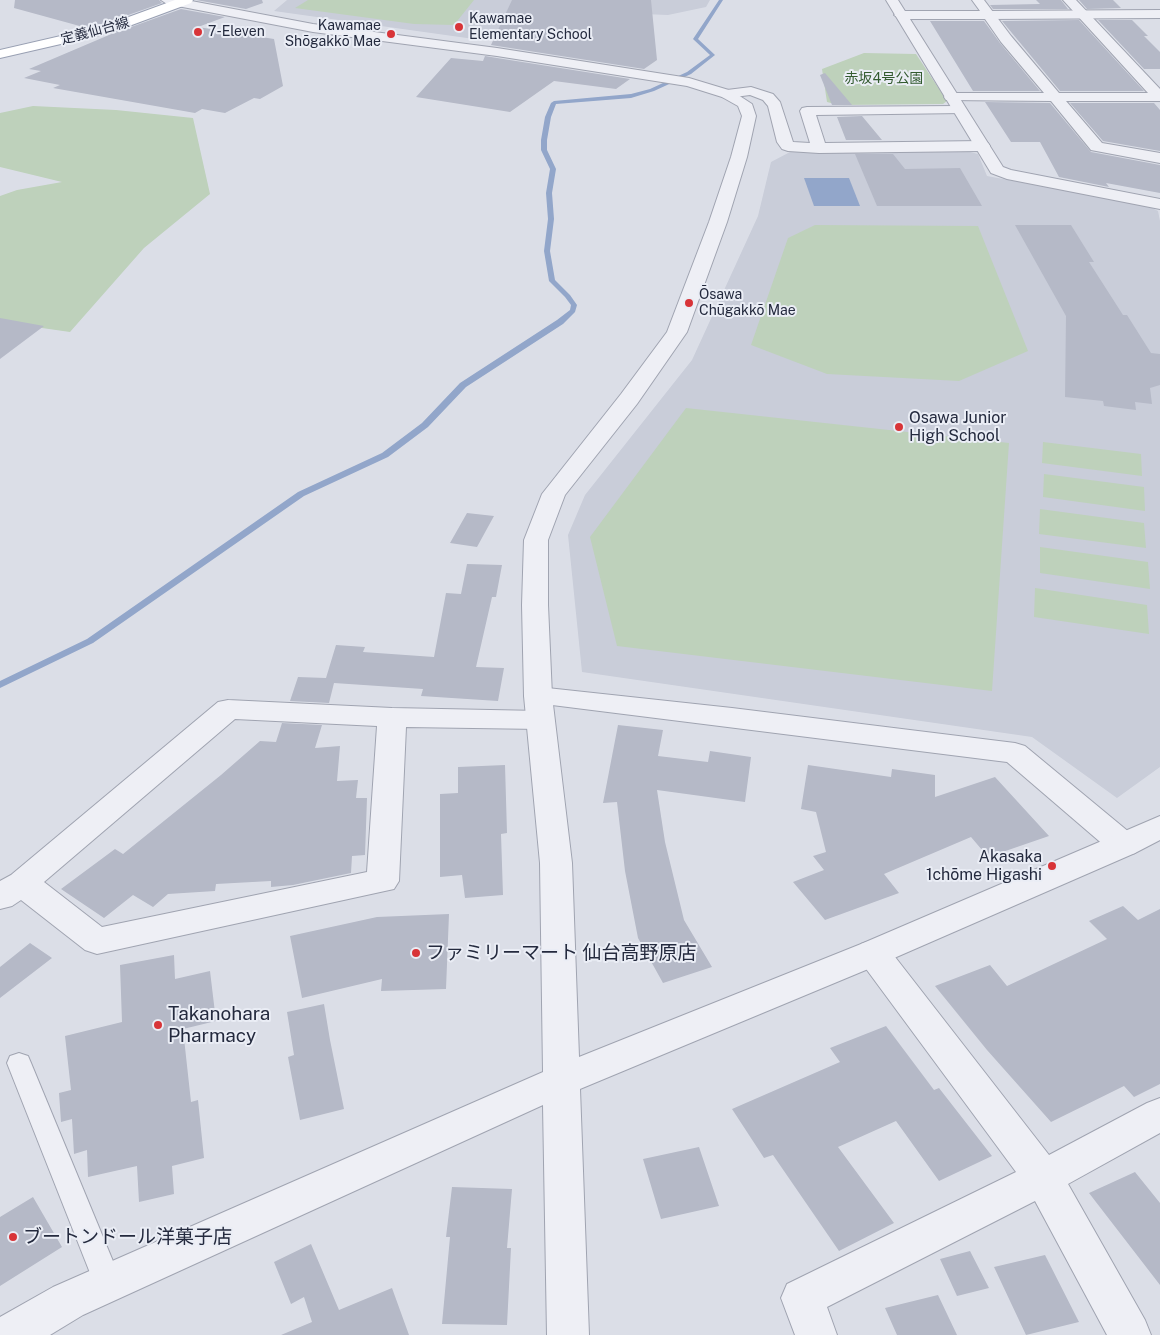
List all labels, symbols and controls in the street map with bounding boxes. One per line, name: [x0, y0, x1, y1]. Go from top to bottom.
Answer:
place label: Kawamae Elementary School: [469, 11, 592, 44]
street label: 定義仙台線: [59, 14, 131, 48]
place label: Kawamae Shōgakkō Mae: [285, 18, 381, 50]
marker: Kawamae Elementary School: [453, 21, 465, 33]
place label: 7-Eleven: [208, 24, 265, 40]
marker: 7-Eleven: [192, 26, 204, 38]
marker: Kawamae Shōgakkō Mae: [385, 28, 397, 40]
park label: 赤坂4号公園: [845, 71, 923, 87]
place label: Ōsawa Chūgakkō Mae: [699, 287, 796, 320]
marker: Ōsawa Chūgakkō Mae: [683, 297, 695, 309]
place label: Osawa Junior High School: [909, 408, 1006, 446]
marker: Osawa Junior High School: [893, 421, 905, 433]
place label: Akasaka 1chōme Higashi: [926, 847, 1042, 885]
marker: Akasaka 1chōme Higashi: [1046, 860, 1058, 872]
place label: ファミリーマート 仙台高野原店: [426, 942, 697, 964]
marker: ファミリーマート 仙台高野原店: [410, 947, 422, 959]
place label: Takanohara Pharmacy: [168, 1003, 270, 1047]
marker: Takanohara Pharmacy: [152, 1019, 164, 1031]
place label: ブートンドール洋菓子店: [23, 1226, 232, 1248]
marker: ブートンドール洋菓子店: [7, 1231, 19, 1243]

